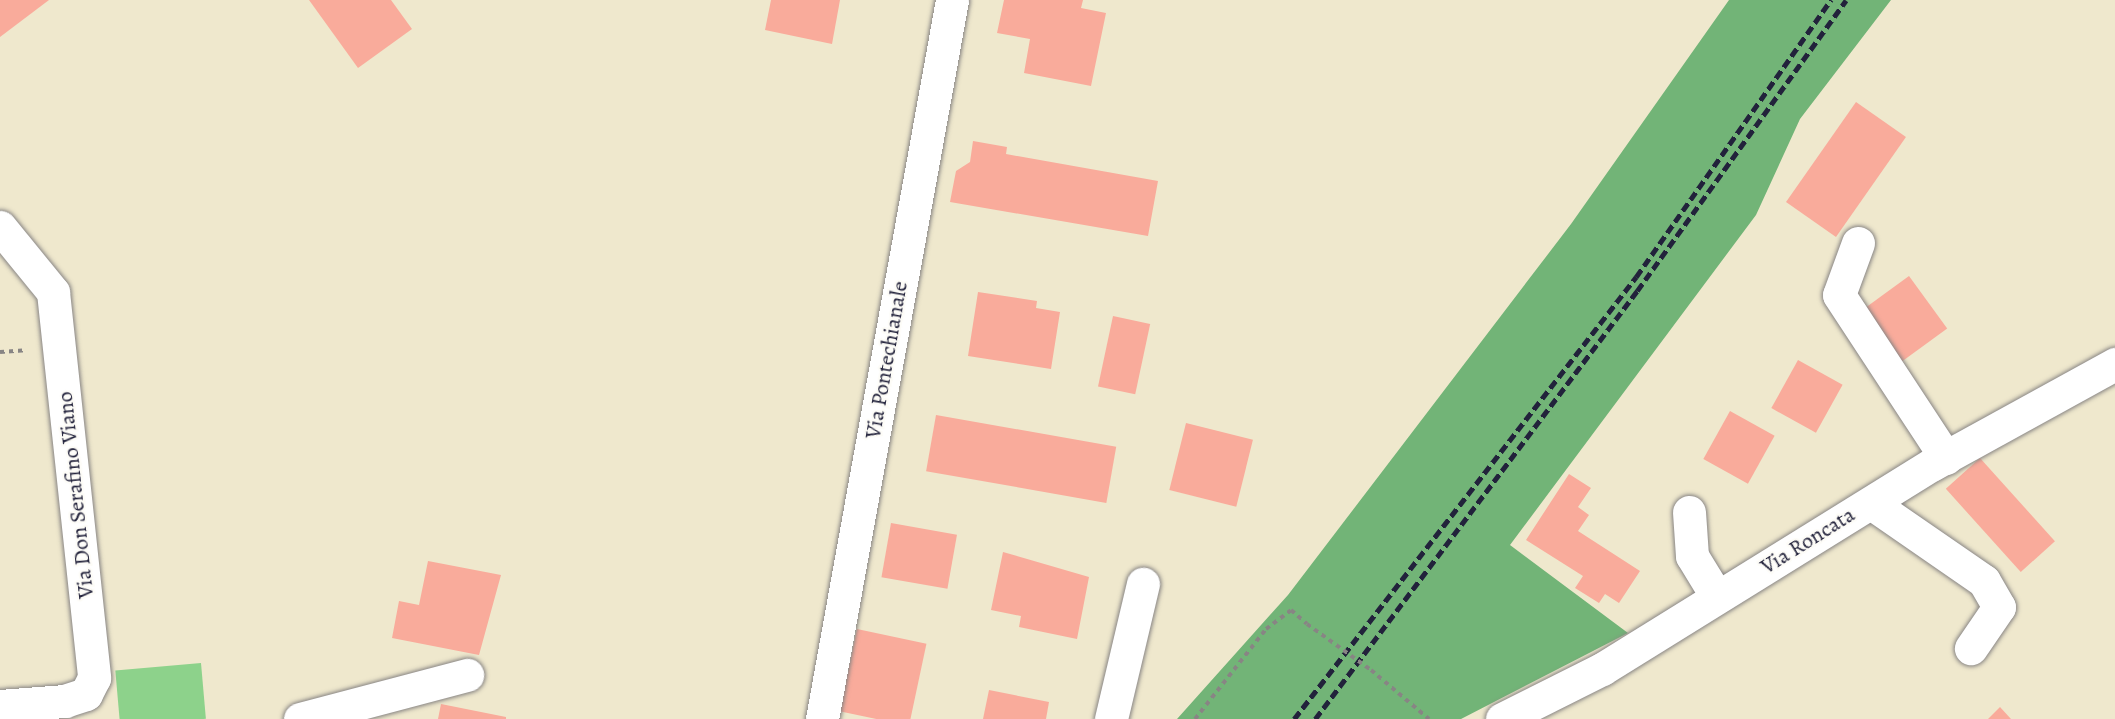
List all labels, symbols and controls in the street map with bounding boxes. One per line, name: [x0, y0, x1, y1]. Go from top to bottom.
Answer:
street label: Via Pontechianale: [860, 279, 914, 441]
street label: Via Don Serafino Viano: [52, 390, 100, 600]
street label: Via Roncata: [1756, 502, 1860, 580]

